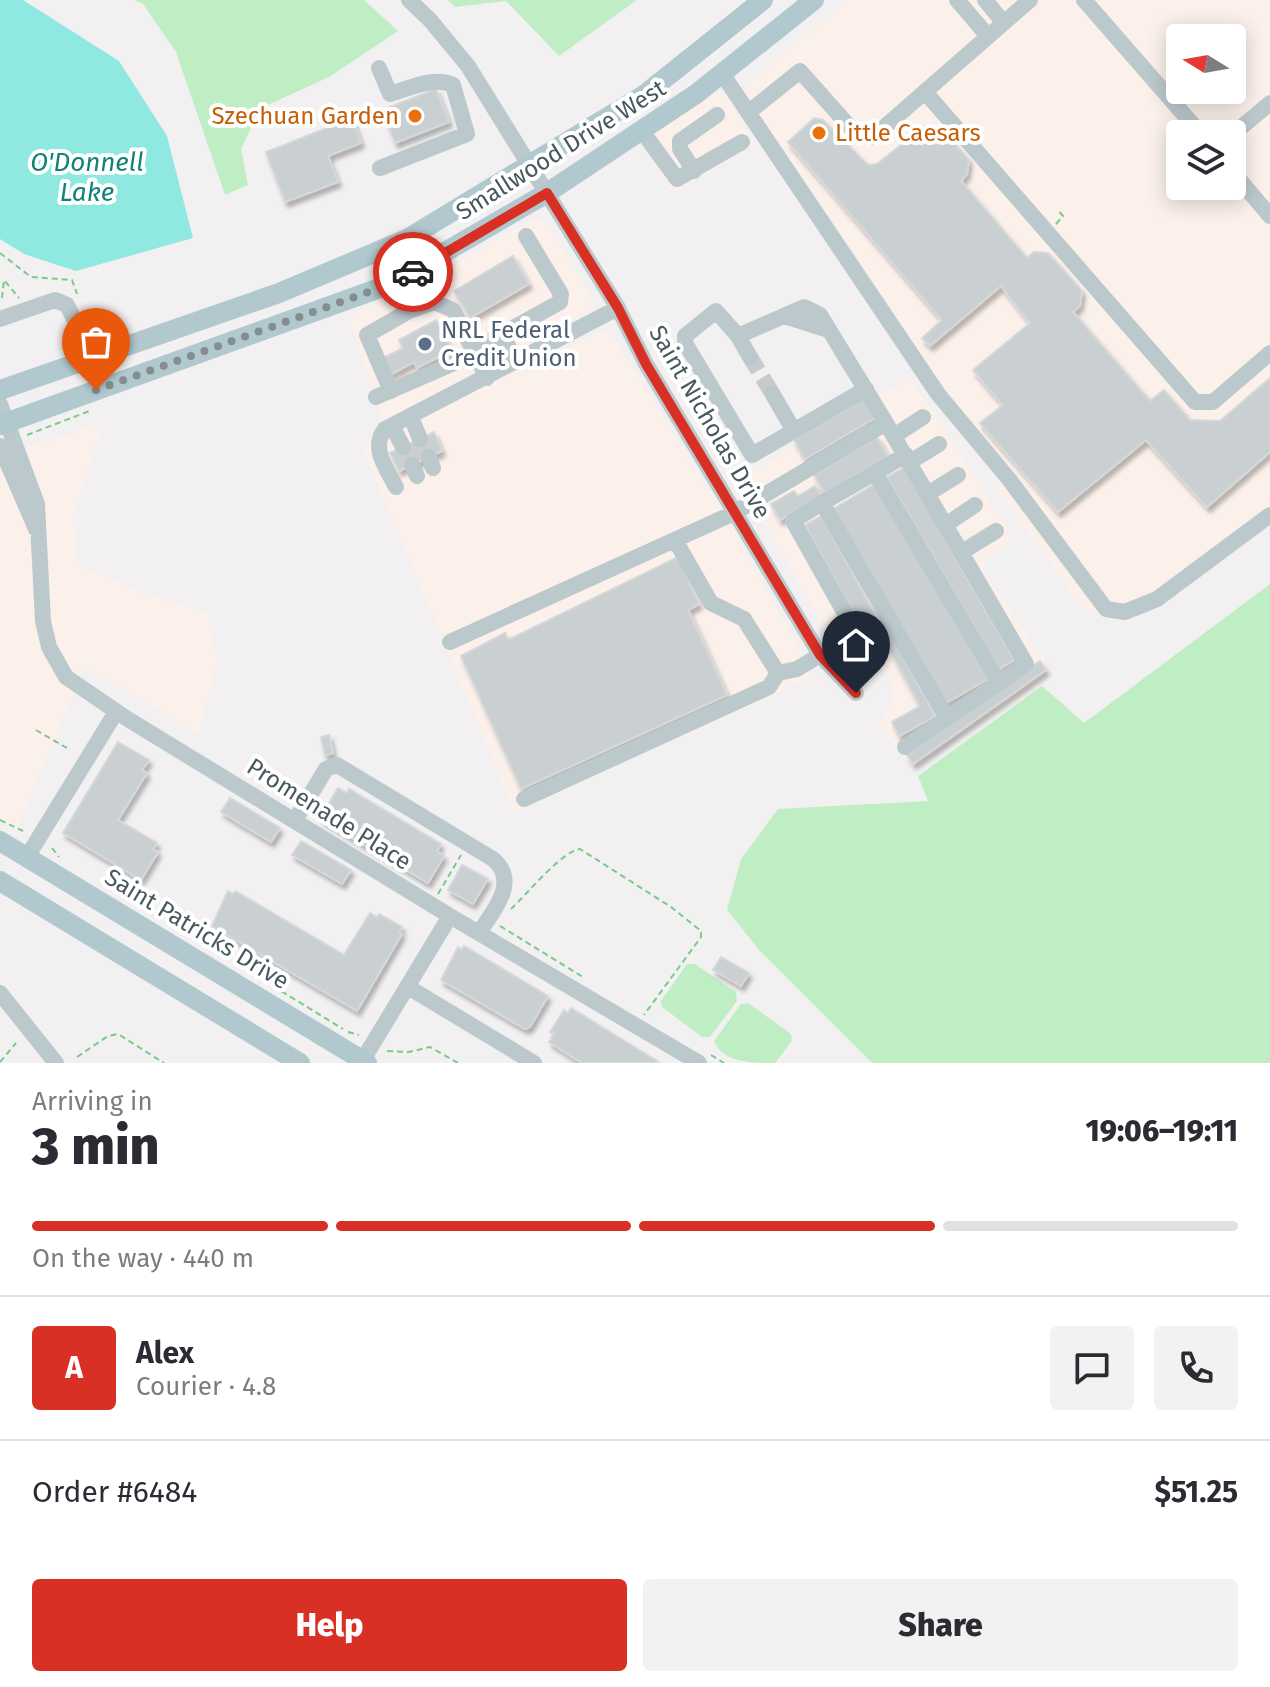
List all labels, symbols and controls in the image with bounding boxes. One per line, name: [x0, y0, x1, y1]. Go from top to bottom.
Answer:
north arrow: [1166, 24, 1246, 104]
map controls: [1166, 24, 1246, 200]
street label: Smallwood Drive West: [451, 74, 671, 226]
place label: Szechuan Garden: [212, 102, 399, 130]
marker: Szechuan Garden: [406, 107, 424, 125]
place label: Little Caesars: [835, 119, 981, 147]
button: layers: [1166, 120, 1246, 200]
marker: Little Caesars: [810, 124, 828, 142]
water label: O'Donnell Lake: [30, 147, 144, 208]
courier: [373, 232, 453, 312]
icon: car: [391, 250, 435, 294]
pin: [62, 308, 130, 390]
place label: NRL Federal Credit Union: [441, 316, 577, 372]
icon: bag: [74, 320, 118, 364]
street label: Saint Nicholas Drive: [643, 320, 777, 524]
marker: NRL Federal Credit Union: [416, 335, 434, 353]
pin: [822, 611, 890, 693]
icon: home: [834, 623, 878, 667]
street label: Promenade Place: [242, 752, 416, 876]
street label: Saint Patricks Drive: [100, 863, 294, 995]
text: Arriving in: [32, 1086, 153, 1117]
text: 19:06–19:11: [1086, 1113, 1238, 1149]
text: 3 min: [32, 1115, 160, 1178]
text: On the way · 440 m: [32, 1243, 254, 1274]
button: chat: [1050, 1326, 1134, 1410]
button: phone: [1154, 1326, 1238, 1410]
text: Alex: [136, 1335, 194, 1371]
text: A: [65, 1350, 83, 1386]
text: Courier · 4.8: [136, 1371, 276, 1402]
text: Order #6484: [32, 1474, 197, 1510]
text: $51.25: [1154, 1474, 1238, 1510]
button: Help: [32, 1579, 627, 1671]
button: Share: [643, 1579, 1238, 1671]

